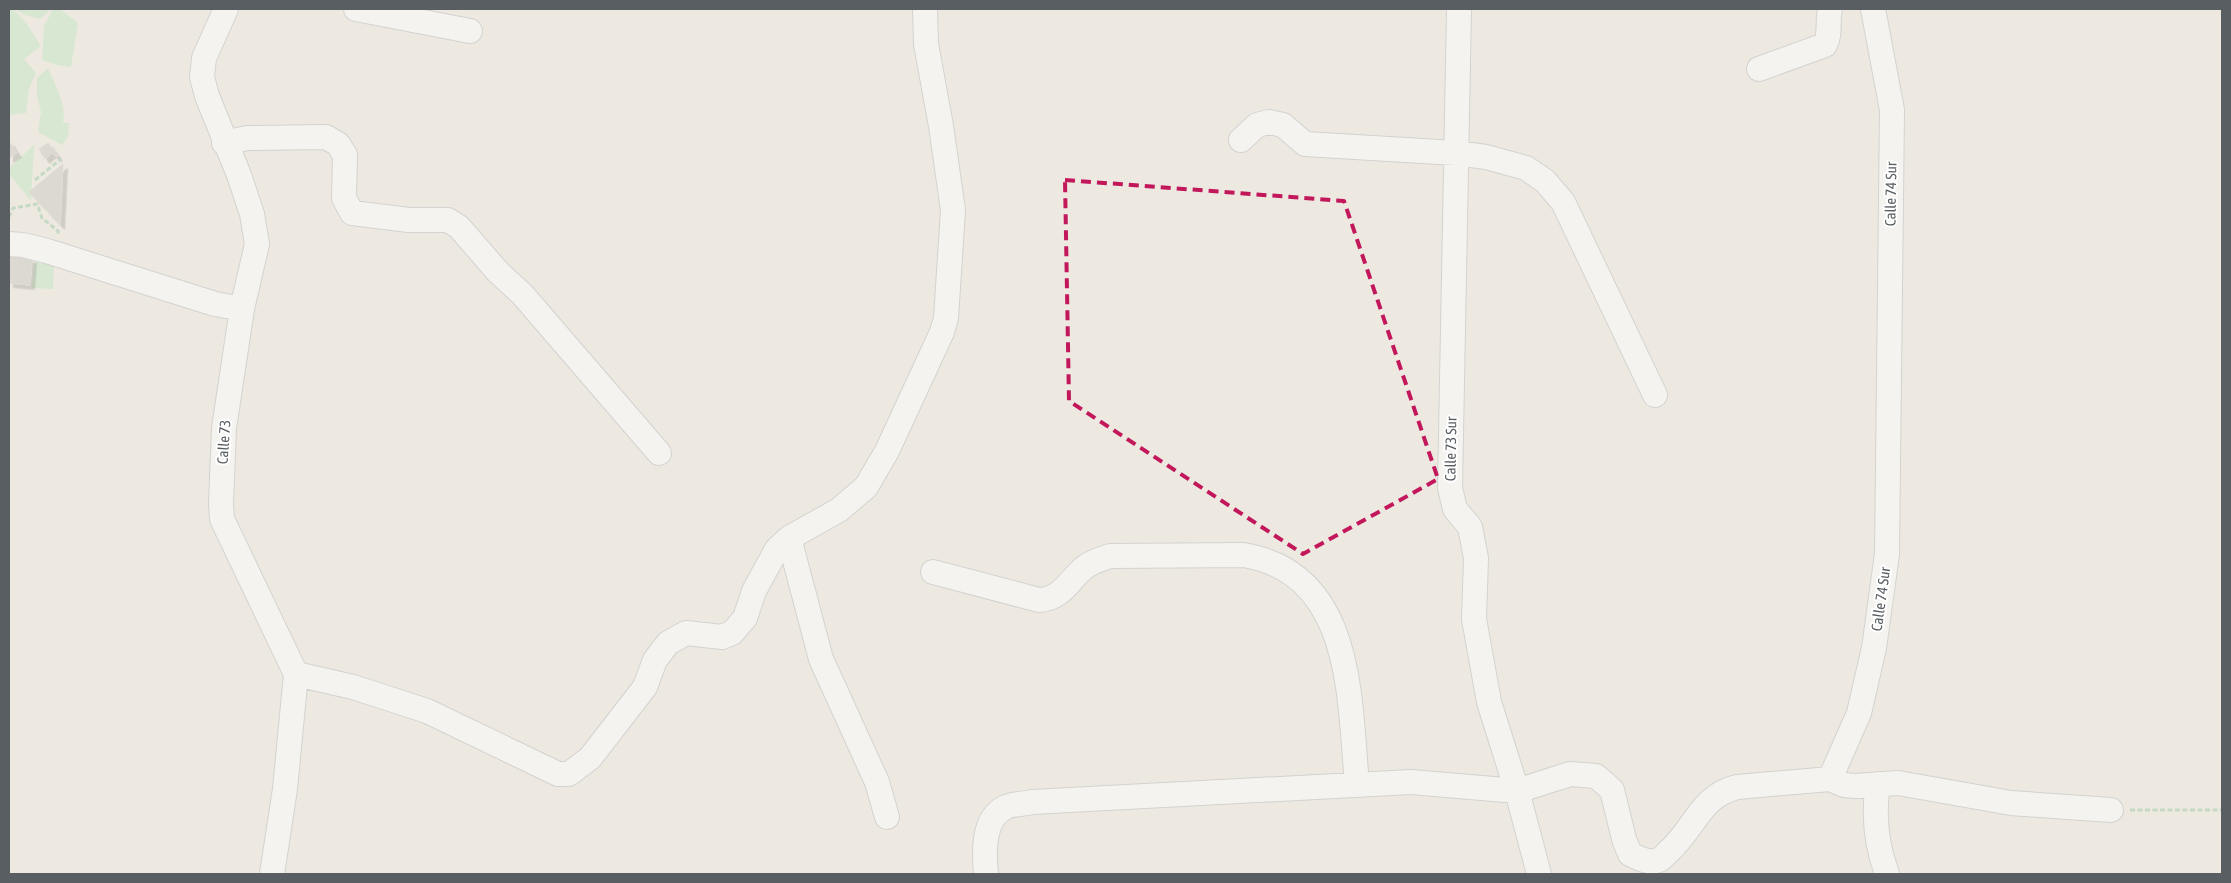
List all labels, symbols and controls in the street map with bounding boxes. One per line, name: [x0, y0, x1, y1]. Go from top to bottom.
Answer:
street label: Calle 74 Sur: [1881, 161, 1900, 226]
street label: Calle 73 Sur: [1441, 416, 1460, 481]
street label: Calle 73: [213, 419, 234, 465]
street label: Calle 74 Sur: [1868, 565, 1893, 632]

